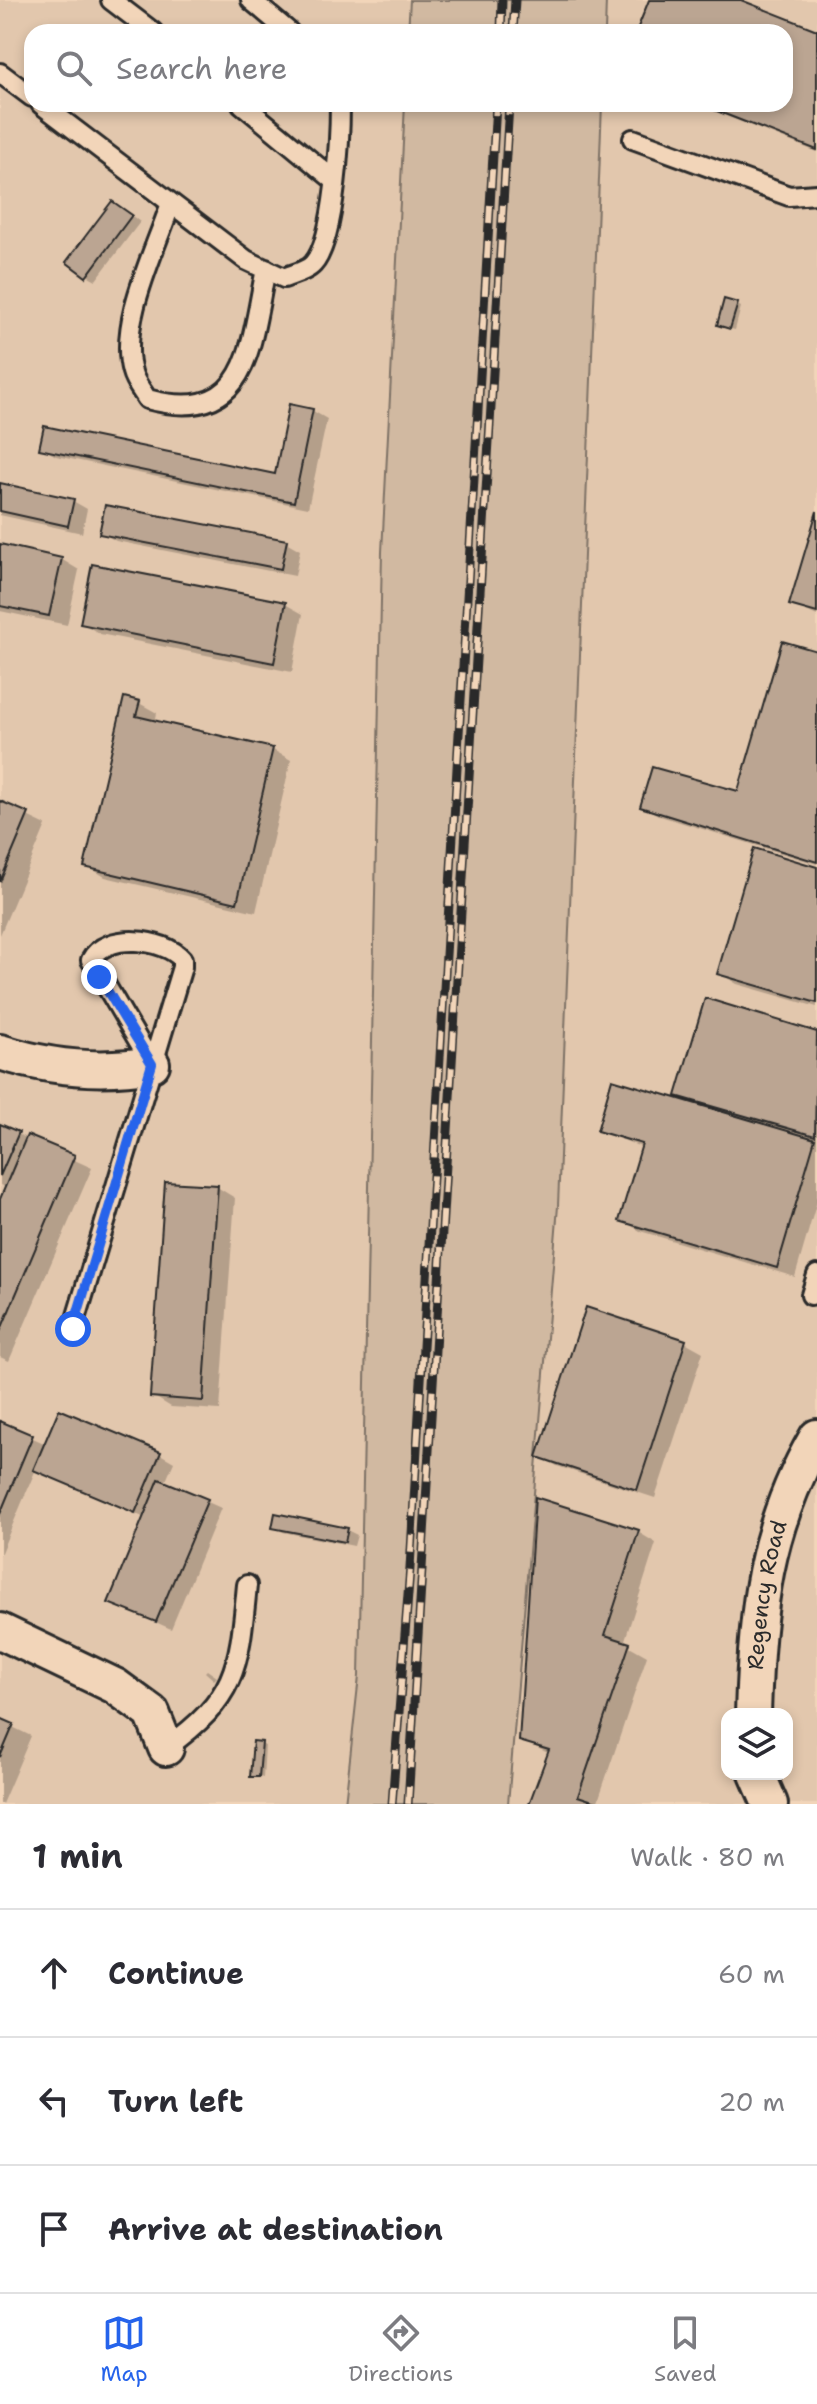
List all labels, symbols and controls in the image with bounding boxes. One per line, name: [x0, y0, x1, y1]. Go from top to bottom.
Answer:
search box: [24, 24, 793, 112]
icon: search: [52, 46, 96, 90]
text: Search here: [116, 48, 287, 89]
route end: [81, 959, 117, 995]
route start: [55, 1311, 91, 1347]
street label: Regency Road: [740, 1516, 793, 1671]
map controls: [721, 1708, 793, 1780]
button: layers: [721, 1708, 793, 1780]
text: 1 min: [32, 1833, 123, 1879]
text: Walk · 80 m: [630, 1839, 785, 1874]
icon: ahead: [32, 1951, 76, 1995]
text: Continue: [108, 1953, 244, 1994]
text: 60 m: [718, 1956, 785, 1991]
icon: left: [32, 2079, 76, 2123]
text: Turn left: [108, 2081, 243, 2122]
text: 20 m: [718, 2084, 785, 2119]
icon: arrive: [32, 2207, 76, 2251]
text: Arrive at destination: [108, 2209, 443, 2250]
tab: Map: [100, 2311, 148, 2388]
tab: Directions: [348, 2311, 453, 2388]
tab: Saved: [654, 2311, 717, 2388]

